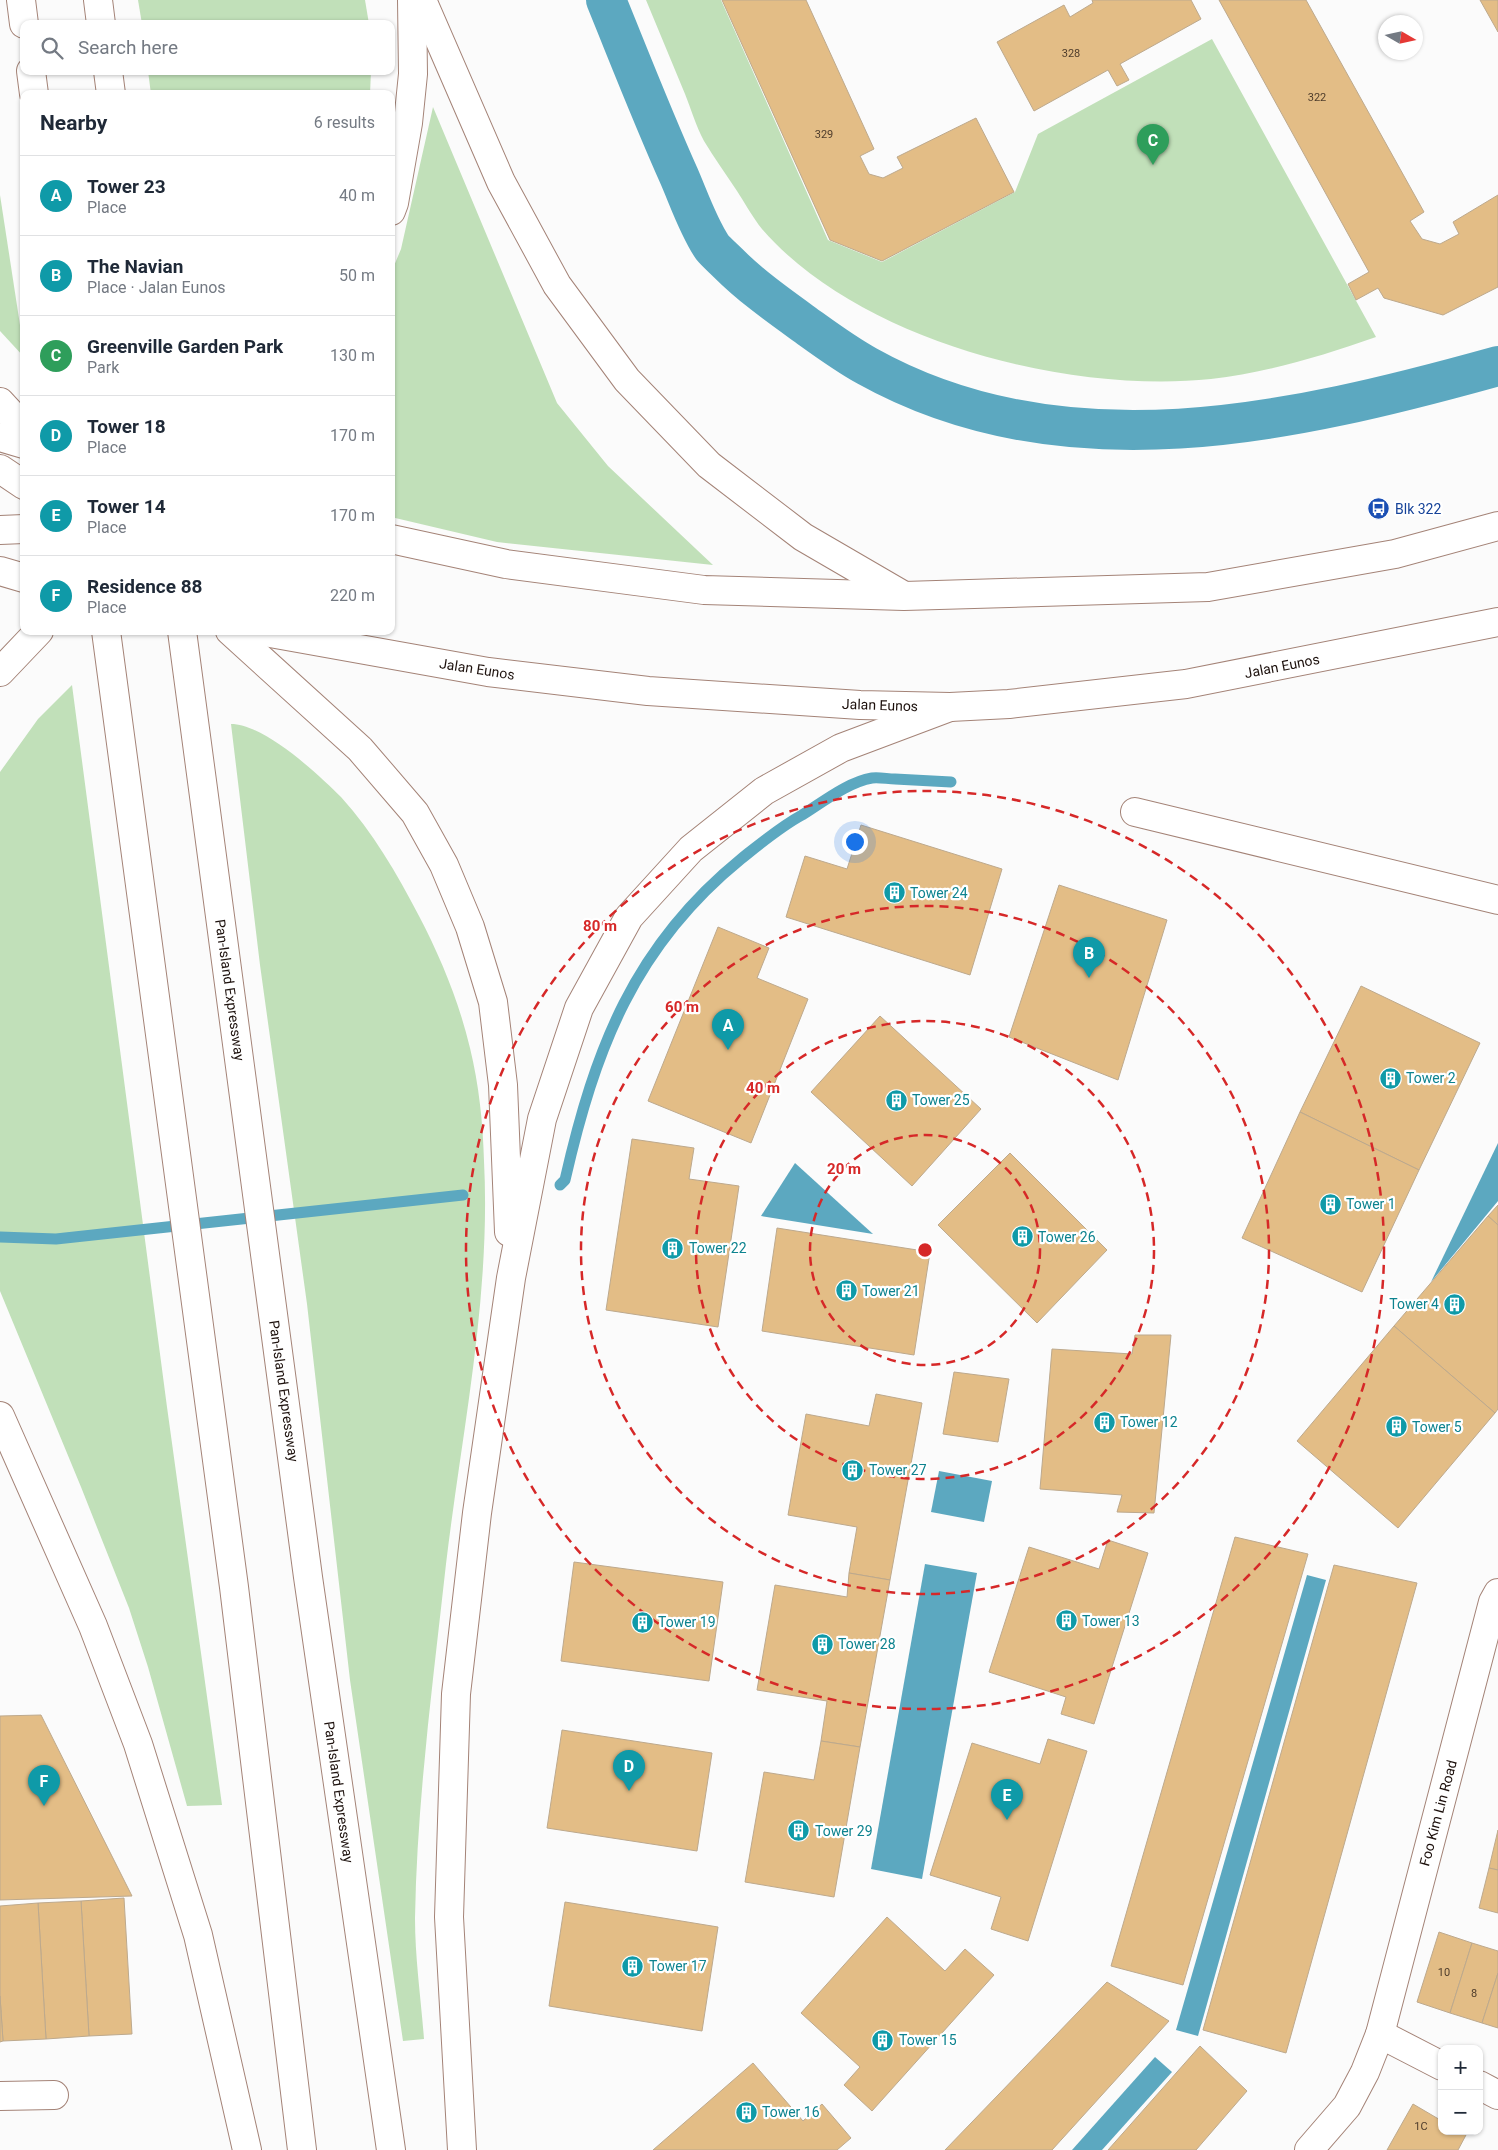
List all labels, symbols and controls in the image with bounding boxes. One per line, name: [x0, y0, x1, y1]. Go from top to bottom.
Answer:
north arrow: [1378, 15, 1423, 60]
search box: [20, 20, 395, 75]
icon: search: [38, 34, 66, 62]
text: Search here: [78, 36, 178, 59]
house number: 328: [1062, 47, 1080, 60]
house number: 322: [1308, 91, 1326, 104]
text: Nearby: [40, 111, 107, 135]
text: 6 results: [314, 113, 375, 132]
pin: C: [1137, 124, 1169, 165]
house number: 329: [815, 128, 833, 141]
text: Tower 23: [87, 175, 166, 198]
text: A: [51, 186, 61, 205]
text: 40 m: [339, 186, 375, 205]
text: Place: [87, 198, 127, 217]
text: The Navian: [87, 255, 183, 278]
text: B: [51, 266, 61, 285]
text: 50 m: [339, 266, 375, 285]
text: Place · Jalan Eunos: [87, 278, 226, 297]
text: Greenville Garden Park: [87, 335, 283, 358]
text: C: [51, 346, 61, 365]
text: 130 m: [330, 346, 375, 365]
text: Park: [87, 358, 119, 377]
text: Tower 18: [87, 415, 166, 438]
text: D: [51, 426, 61, 445]
text: 170 m: [330, 426, 375, 445]
text: Place: [87, 438, 127, 457]
text: Tower 14: [87, 495, 166, 518]
bus stop icon: Blk 322: [1367, 497, 1391, 521]
place label: Blk 322: [1395, 501, 1441, 517]
text: E: [52, 506, 61, 525]
text: 170 m: [330, 506, 375, 525]
text: Place: [87, 518, 127, 537]
text: Residence 88: [87, 575, 203, 598]
text: F: [52, 586, 60, 605]
text: 220 m: [330, 586, 375, 605]
text: Place: [87, 598, 127, 617]
street label: Jalan Eunos: [1243, 651, 1321, 681]
street label: Jalan Eunos: [438, 655, 516, 683]
street label: Jalan Eunos: [842, 696, 918, 714]
your location: [842, 829, 868, 855]
building icon: Tower 24: [882, 881, 906, 905]
place label: Tower 24: [910, 885, 968, 901]
text: 80 m: [583, 917, 617, 935]
street label: Pan-Island Expressway: [212, 918, 248, 1062]
pin: B: [1073, 937, 1105, 978]
text: 60 m: [665, 998, 699, 1016]
pin: A: [712, 1009, 744, 1050]
building icon: Tower 2: [1378, 1066, 1402, 1090]
place label: Tower 2: [1406, 1070, 1456, 1086]
text: 40 m: [746, 1079, 780, 1097]
building icon: Tower 25: [884, 1088, 908, 1112]
place label: Tower 25: [912, 1092, 970, 1108]
text: 20 m: [827, 1160, 861, 1178]
building icon: Tower 1: [1318, 1192, 1342, 1216]
place label: Tower 1: [1346, 1196, 1396, 1212]
building icon: Tower 26: [1010, 1225, 1034, 1249]
place label: Tower 26: [1038, 1229, 1096, 1245]
building icon: Tower 22: [661, 1236, 685, 1260]
place label: Tower 22: [689, 1240, 747, 1256]
centre of rings: [916, 1241, 934, 1259]
building icon: Tower 21: [834, 1279, 858, 1303]
place label: Tower 21: [862, 1283, 920, 1299]
building icon: Tower 4: [1443, 1292, 1467, 1316]
place label: Tower 4: [1389, 1296, 1439, 1312]
street label: Pan-Island Expressway: [266, 1319, 302, 1463]
building icon: Tower 12: [1092, 1410, 1116, 1434]
place label: Tower 12: [1120, 1414, 1178, 1430]
building icon: Tower 5: [1384, 1415, 1408, 1439]
place label: Tower 5: [1412, 1419, 1462, 1435]
building icon: Tower 27: [841, 1458, 865, 1482]
place label: Tower 27: [869, 1462, 927, 1478]
building icon: Tower 13: [1054, 1609, 1078, 1633]
building icon: Tower 19: [630, 1610, 654, 1634]
place label: Tower 13: [1082, 1613, 1140, 1629]
place label: Tower 19: [658, 1614, 716, 1630]
building icon: Tower 28: [810, 1632, 834, 1656]
place label: Tower 28: [838, 1636, 896, 1652]
street label: Pan-Island Expressway: [321, 1720, 357, 1864]
pin: D: [613, 1750, 645, 1791]
street label: Foo Kim Lin Road: [1416, 1758, 1460, 1868]
pin: F: [28, 1765, 60, 1806]
pin: E: [991, 1779, 1023, 1820]
building icon: Tower 29: [787, 1819, 811, 1843]
place label: Tower 29: [815, 1823, 873, 1839]
building icon: Tower 17: [621, 1954, 645, 1978]
place label: Tower 17: [649, 1958, 707, 1974]
house number: 10: [1438, 1966, 1450, 1979]
house number: 8: [1471, 1987, 1477, 2000]
building icon: Tower 15: [871, 2028, 895, 2052]
place label: Tower 15: [899, 2032, 957, 2048]
map controls: [1438, 2045, 1483, 2135]
button: +: [1438, 2045, 1483, 2090]
button: −: [1438, 2090, 1483, 2135]
building icon: Tower 16: [734, 2100, 758, 2124]
place label: Tower 16: [762, 2104, 820, 2120]
house number: 1C: [1414, 2120, 1428, 2133]

